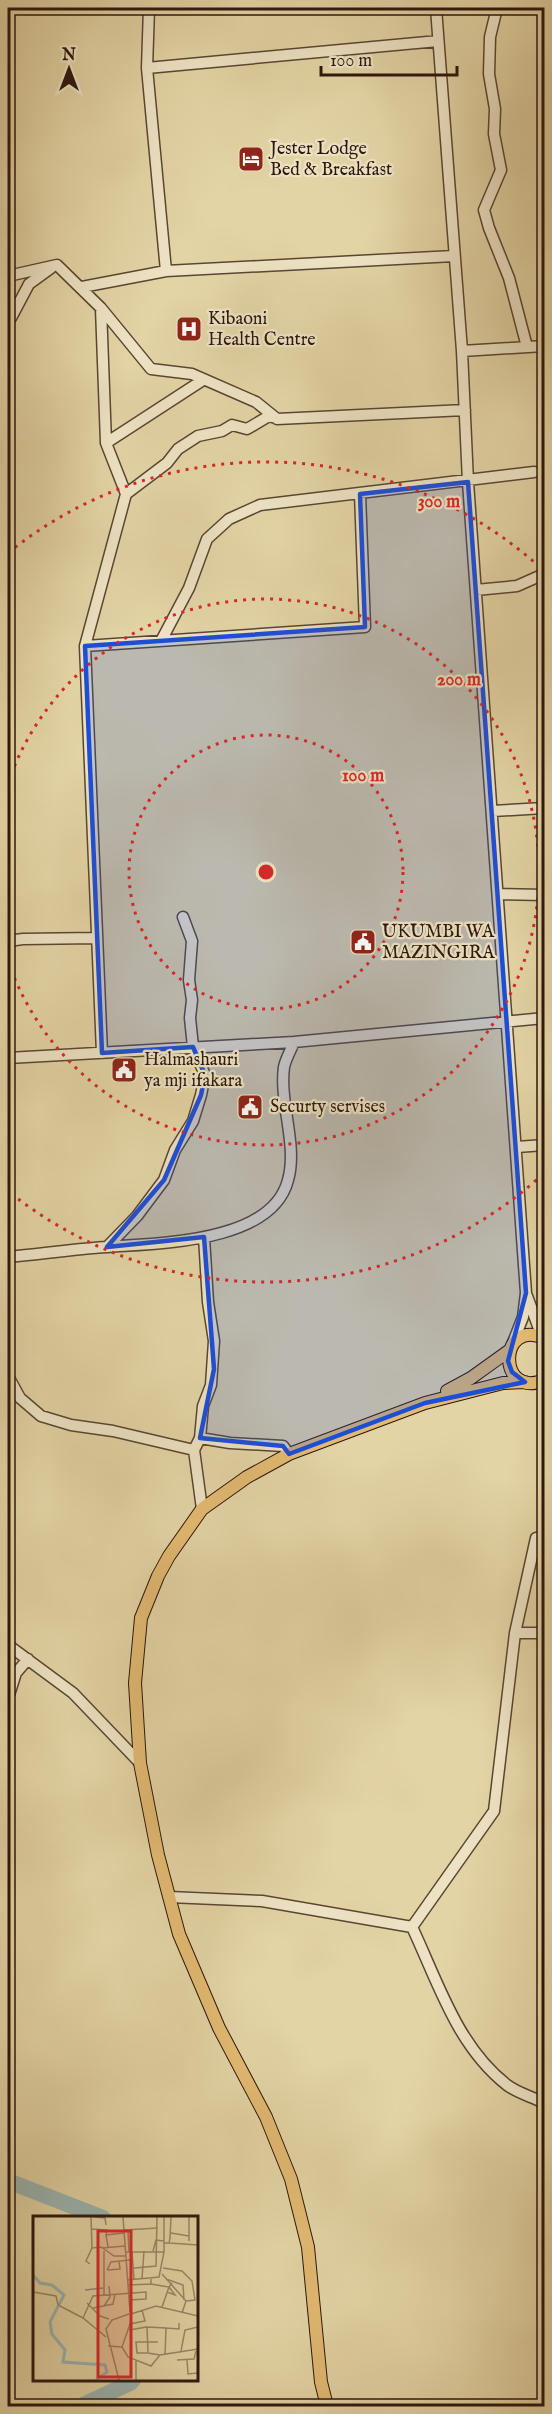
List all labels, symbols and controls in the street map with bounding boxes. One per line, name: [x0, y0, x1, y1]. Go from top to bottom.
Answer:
north arrow: [39, 39, 99, 99]
scale bar: [321, 39, 458, 77]
text: N: [61, 46, 76, 66]
text: 100 m: [330, 50, 372, 73]
place label: Jester Lodge Bed & Breakfast: [268, 138, 392, 182]
hotel icon: Jester Lodge Bed & Breakfast: [236, 144, 266, 174]
place label: Kibaoni Health Centre: [208, 308, 316, 352]
hospital icon: Kibaoni Health Centre: [174, 314, 204, 344]
text: 300 m: [418, 491, 460, 514]
text: 200 m: [437, 669, 481, 692]
text: 100 m: [342, 765, 384, 788]
centre of rings: [256, 862, 276, 882]
place label: UKUMBI WA MAZINGIRA: [382, 921, 495, 965]
public building icon: UKUMBI WA MAZINGIRA: [348, 927, 378, 957]
place label: Halmashauri ya mji ifakara: [143, 1049, 242, 1093]
public building icon: Halmashauri ya mji ifakara: [109, 1055, 139, 1085]
public building icon: Securty servises: [235, 1092, 265, 1122]
place label: Securty servises: [270, 1096, 385, 1119]
inset map: [33, 2216, 198, 2381]

